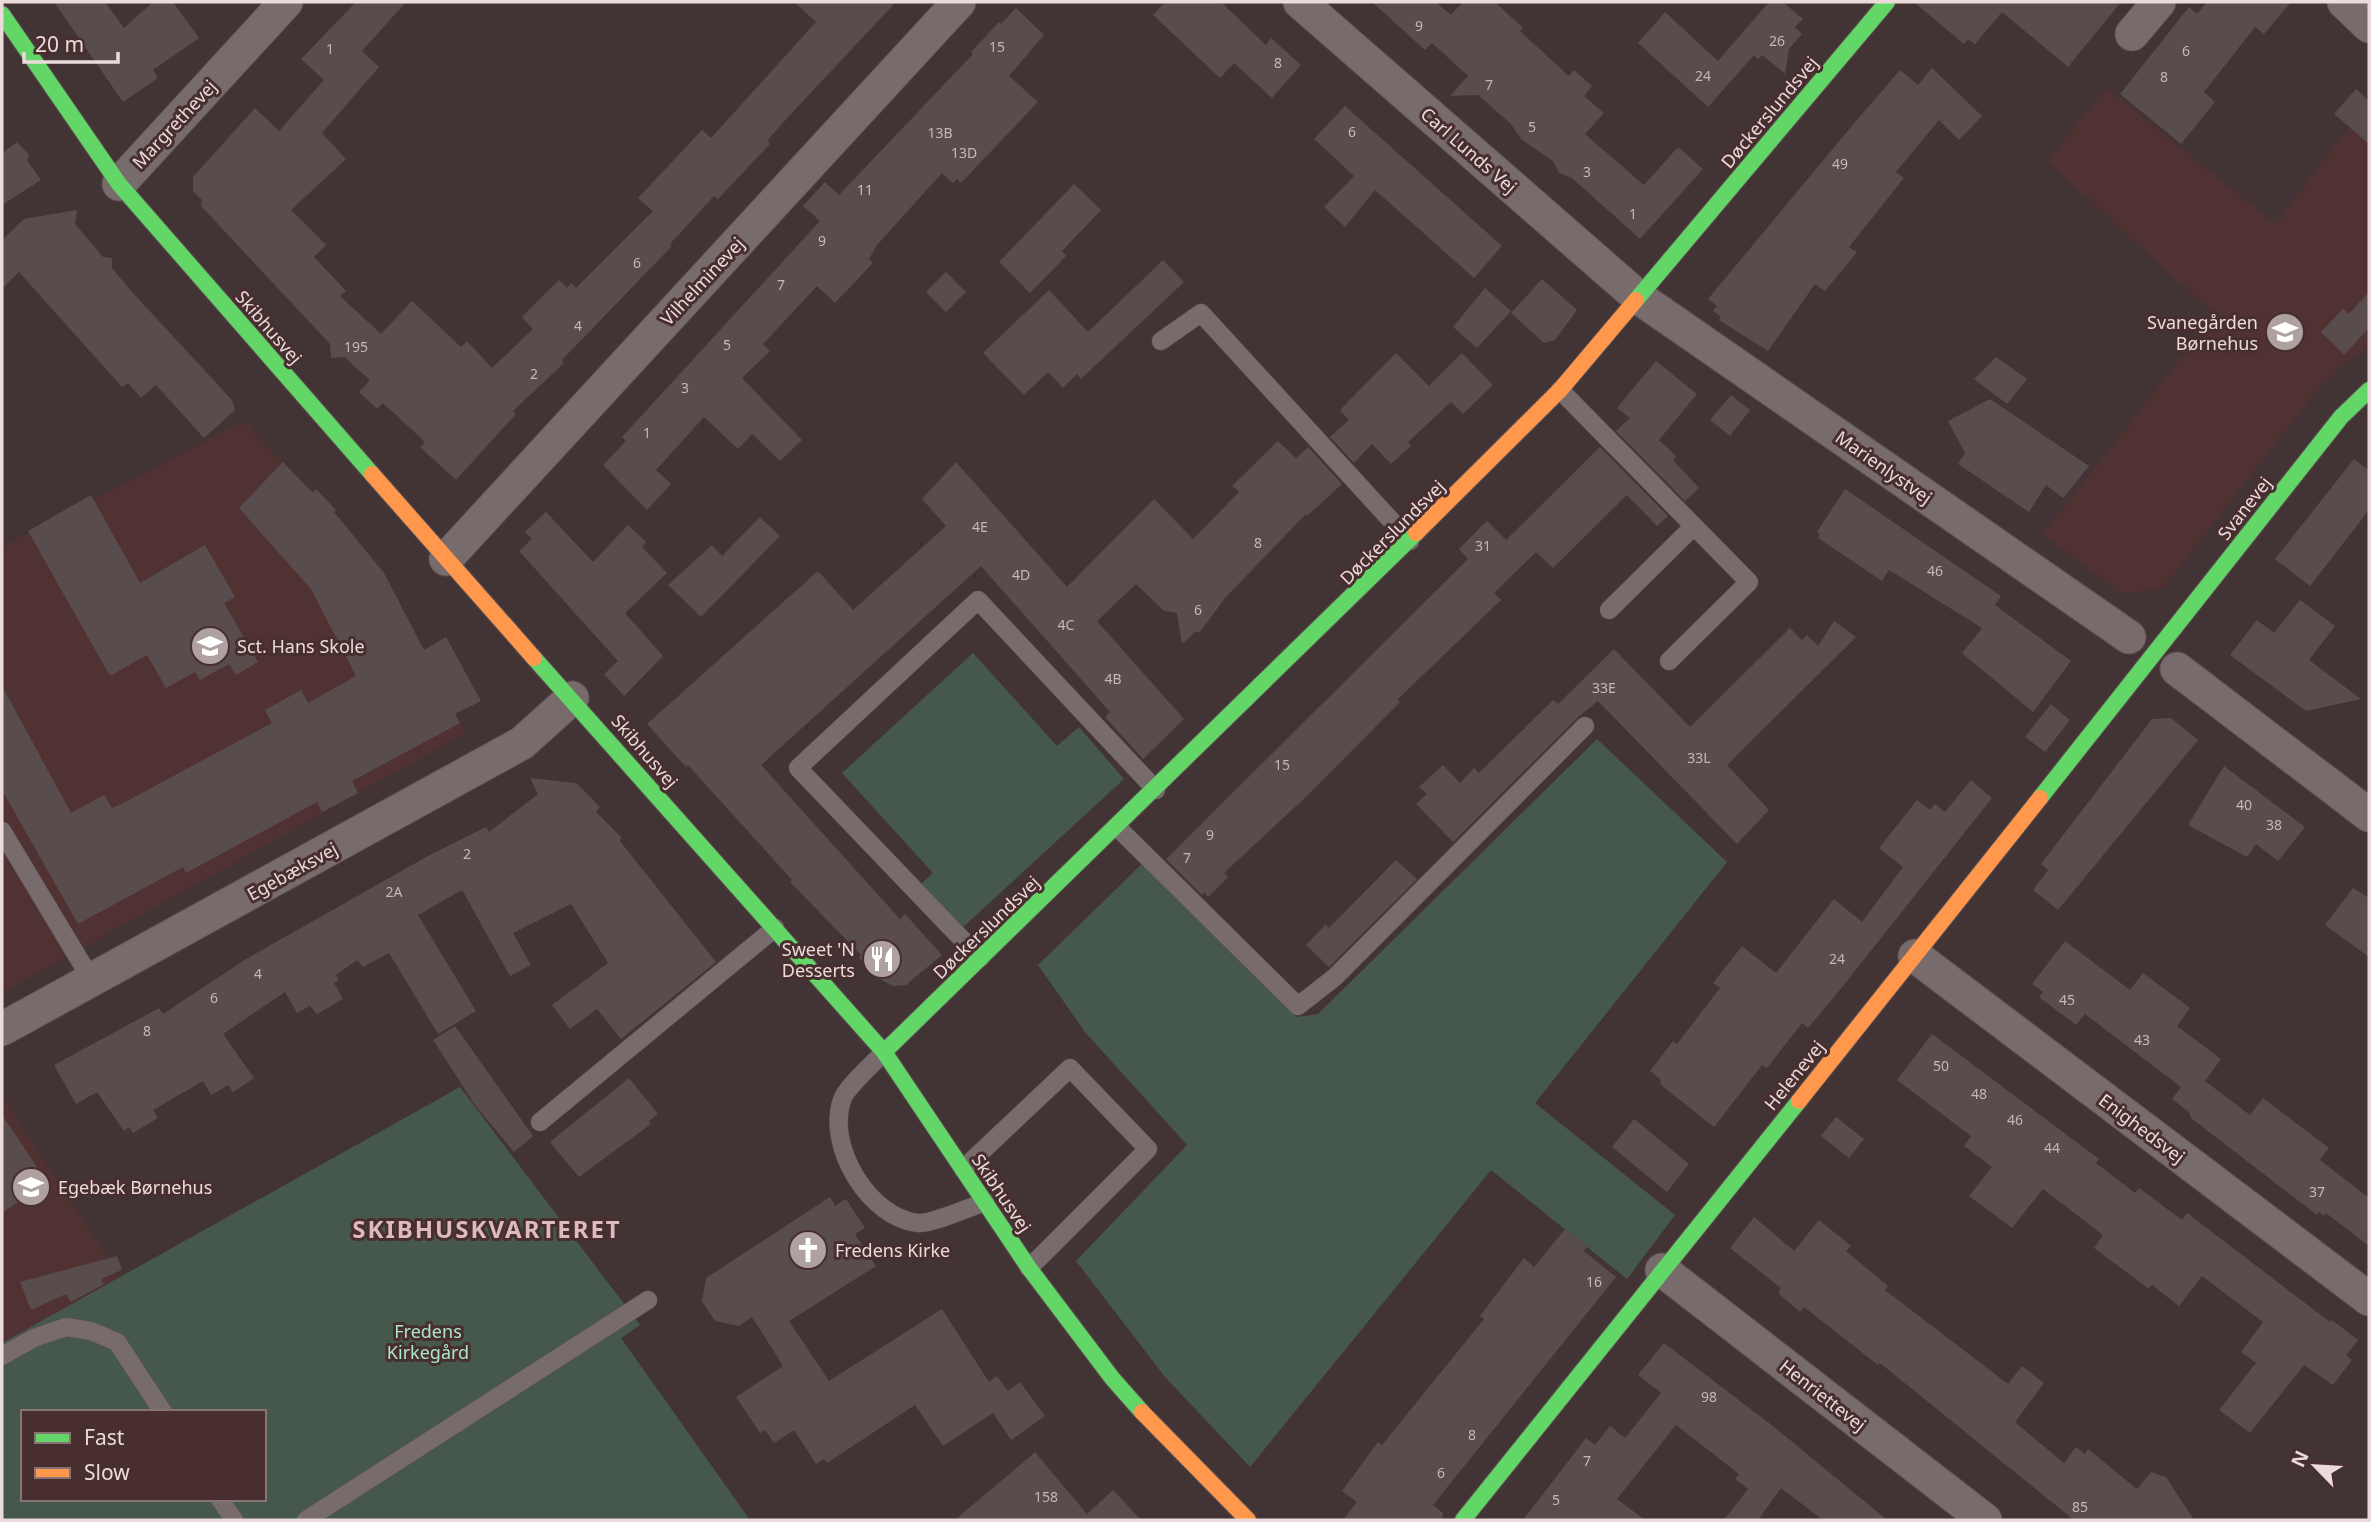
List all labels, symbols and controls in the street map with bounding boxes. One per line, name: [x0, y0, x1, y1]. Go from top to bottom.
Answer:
house number: 9: [1415, 16, 1423, 35]
scale bar: [24, 21, 119, 65]
text: 20 m: [35, 30, 84, 58]
house number: 26: [1769, 31, 1785, 50]
house number: 15: [989, 37, 1005, 56]
house number: 1: [326, 39, 334, 58]
house number: 6: [2182, 41, 2190, 60]
street label: Døckerslundsvej: [1715, 51, 1823, 173]
house number: 8: [1274, 53, 1282, 72]
house number: 24: [1695, 66, 1711, 85]
house number: 8: [2160, 67, 2168, 86]
street label: Margrethevej: [127, 74, 221, 174]
house number: 7: [1485, 75, 1493, 94]
street label: Carl Lunds Vej: [1416, 102, 1522, 198]
house number: 5: [1528, 117, 1536, 136]
house number: 6: [1348, 122, 1356, 141]
house number: 13B: [927, 123, 953, 142]
house number: 13D: [951, 143, 977, 162]
house number: 49: [1832, 154, 1848, 173]
house number: 3: [1583, 162, 1591, 181]
house number: 11: [857, 180, 873, 199]
house number: 1: [1629, 204, 1637, 223]
house number: 9: [818, 231, 826, 250]
street label: Vilhelminevej: [655, 232, 749, 330]
house number: 6: [633, 253, 641, 272]
house number: 7: [777, 275, 785, 294]
street label: Skibhusvej: [230, 285, 308, 369]
place label: Svanegården Børnehus: [2147, 310, 2258, 355]
school or university icon: Svanegården Børnehus: [2264, 311, 2306, 353]
house number: 4: [574, 316, 582, 335]
house number: 5: [723, 335, 731, 354]
house number: 195: [344, 337, 368, 356]
house number: 2: [530, 364, 538, 383]
house number: 3: [681, 378, 689, 397]
house number: 1: [643, 423, 651, 442]
street label: Marienlystvej: [1831, 425, 1937, 509]
street label: Svanevej: [2212, 471, 2276, 545]
street label: Døckerslundsvej: [1334, 474, 1450, 590]
house number: 4E: [972, 517, 988, 536]
house number: 8: [1254, 533, 1262, 552]
house number: 31: [1475, 536, 1491, 555]
house number: 46: [1927, 561, 1943, 580]
house number: 4D: [1012, 565, 1030, 584]
house number: 6: [1194, 600, 1202, 619]
house number: 4C: [1058, 615, 1075, 634]
school or university icon: Sct. Hans Skole: [189, 625, 231, 667]
place label: Sct. Hans Skole: [237, 634, 365, 658]
house number: 4B: [1104, 669, 1122, 688]
house number: 33E: [1592, 678, 1616, 697]
street label: Skibhusvej: [606, 709, 684, 793]
house number: 33L: [1687, 748, 1711, 767]
house number: 15: [1274, 755, 1290, 774]
house number: 40: [2236, 795, 2252, 814]
house number: 38: [2266, 815, 2282, 834]
house number: 9: [1206, 825, 1214, 844]
street label: Egebæksvej: [242, 836, 342, 906]
house number: 2: [463, 844, 471, 863]
house number: 7: [1183, 848, 1191, 867]
street label: Døckerslundsvej: [928, 870, 1044, 984]
house number: 2A: [386, 882, 403, 901]
place label: Sweet 'N Desserts: [782, 937, 855, 982]
restaurant icon: Sweet 'N Desserts: [861, 938, 903, 980]
house number: 24: [1829, 949, 1845, 968]
house number: 4: [254, 964, 262, 983]
house number: 6: [210, 988, 218, 1007]
house number: 45: [2059, 990, 2075, 1009]
house number: 8: [143, 1021, 151, 1040]
house number: 43: [2134, 1030, 2150, 1049]
street label: Helenevej: [1759, 1035, 1829, 1115]
house number: 50: [1933, 1056, 1949, 1075]
house number: 48: [1971, 1084, 1987, 1103]
street label: Enighedsvej: [2094, 1088, 2190, 1168]
house number: 46: [2007, 1110, 2023, 1129]
house number: 44: [2044, 1138, 2060, 1157]
street label: Skibhusvej: [967, 1149, 1037, 1237]
school or university icon: Egebæk Børnehus: [10, 1166, 52, 1208]
place label: Egebæk Børnehus: [58, 1175, 212, 1199]
house number: 37: [2309, 1182, 2325, 1201]
district label: SKIBHUSKVARTERET: [352, 1212, 622, 1245]
church icon: Fredens Kirke: [787, 1229, 829, 1271]
place label: Fredens Kirke: [835, 1238, 950, 1262]
house number: 16: [1586, 1272, 1602, 1291]
park label: Fredens Kirkegård: [387, 1319, 469, 1364]
street label: Henriettevej: [1775, 1354, 1871, 1436]
house number: 98: [1701, 1387, 1717, 1406]
legend: [21, 1410, 266, 1501]
text: Fast: [84, 1423, 125, 1451]
house number: 8: [1468, 1425, 1476, 1444]
north arrow: [2280, 1431, 2350, 1501]
text: N: [2285, 1446, 2315, 1471]
house number: 7: [1583, 1451, 1591, 1470]
text: Slow: [84, 1458, 130, 1486]
house number: 6: [1437, 1463, 1445, 1482]
house number: 158: [1034, 1487, 1058, 1506]
house number: 5: [1552, 1490, 1560, 1509]
house number: 85: [2072, 1497, 2088, 1516]

